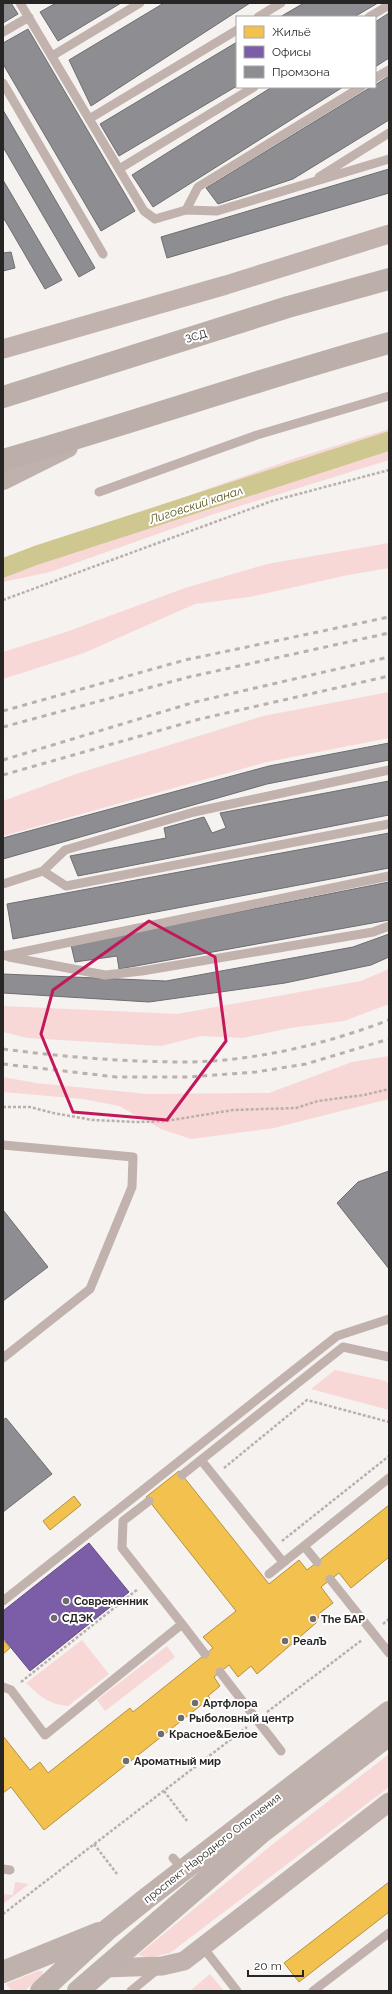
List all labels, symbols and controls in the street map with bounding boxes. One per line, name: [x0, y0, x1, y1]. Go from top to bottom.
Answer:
legend: [236, 16, 376, 88]
text: Жильё: [272, 25, 311, 39]
text: Офисы: [272, 45, 311, 59]
text: Промзона: [272, 65, 330, 79]
street label: ЗСД: [184, 327, 208, 346]
water label: Лиговский канал: [146, 483, 245, 527]
place label: Современник: [74, 1595, 150, 1608]
marker: Современник: [61, 1596, 71, 1606]
place label: СДЭК: [62, 1612, 94, 1625]
marker: СДЭК: [49, 1613, 59, 1623]
place label: The БАР: [321, 1613, 365, 1626]
marker: The БАР: [308, 1614, 318, 1624]
place label: РеалЪ: [293, 1635, 327, 1648]
marker: РеалЪ: [280, 1636, 290, 1646]
place label: Артфлора: [203, 1697, 258, 1710]
marker: Артфлора: [190, 1698, 200, 1708]
place label: Рыболовный центр: [189, 1712, 294, 1725]
marker: Рыболовный центр: [176, 1713, 186, 1723]
place label: Красное&Белое: [169, 1728, 258, 1741]
marker: Красное&Белое: [156, 1729, 166, 1739]
place label: Ароматный мир: [134, 1755, 221, 1768]
marker: Ароматный мир: [121, 1756, 131, 1766]
street label: проспект Народного Ополчения: [141, 1791, 284, 1906]
scale bar: [248, 1952, 303, 1978]
text: 20 m: [254, 1959, 282, 1973]

